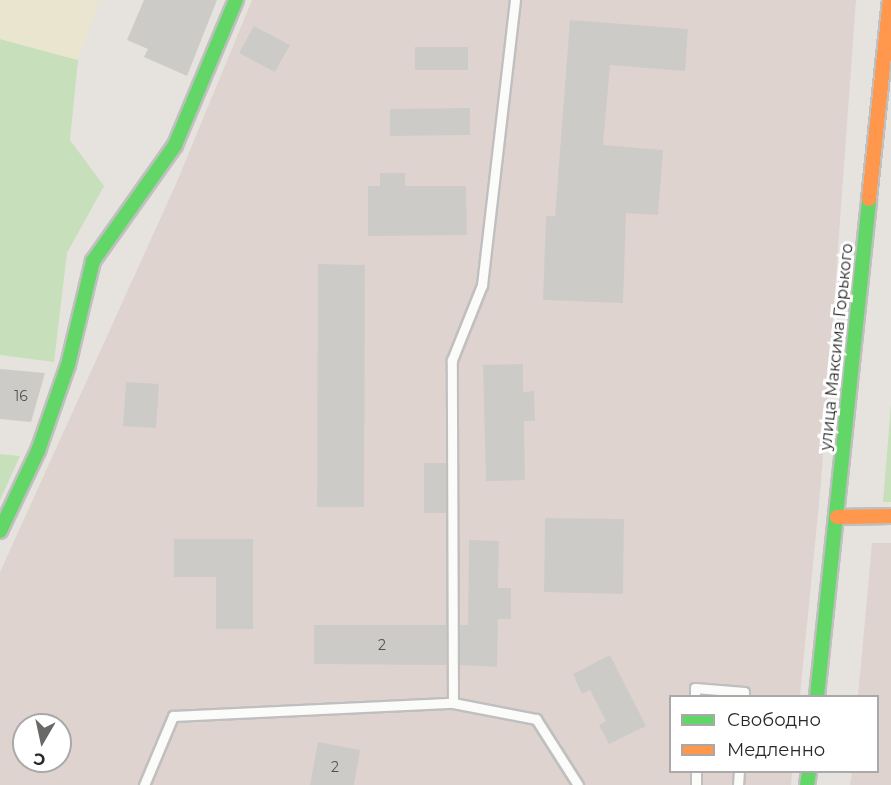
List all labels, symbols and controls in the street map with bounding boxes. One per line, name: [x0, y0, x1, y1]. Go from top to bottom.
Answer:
street label: улица Максима Горького: [817, 243, 857, 451]
house number: 16: [14, 388, 28, 404]
house number: 2: [378, 637, 386, 653]
legend: [669, 695, 879, 773]
text: Свободно: [727, 709, 821, 731]
north arrow: [12, 713, 72, 773]
text: Медленно: [727, 739, 825, 761]
text: С: [32, 749, 47, 770]
house number: 2: [331, 759, 339, 775]

